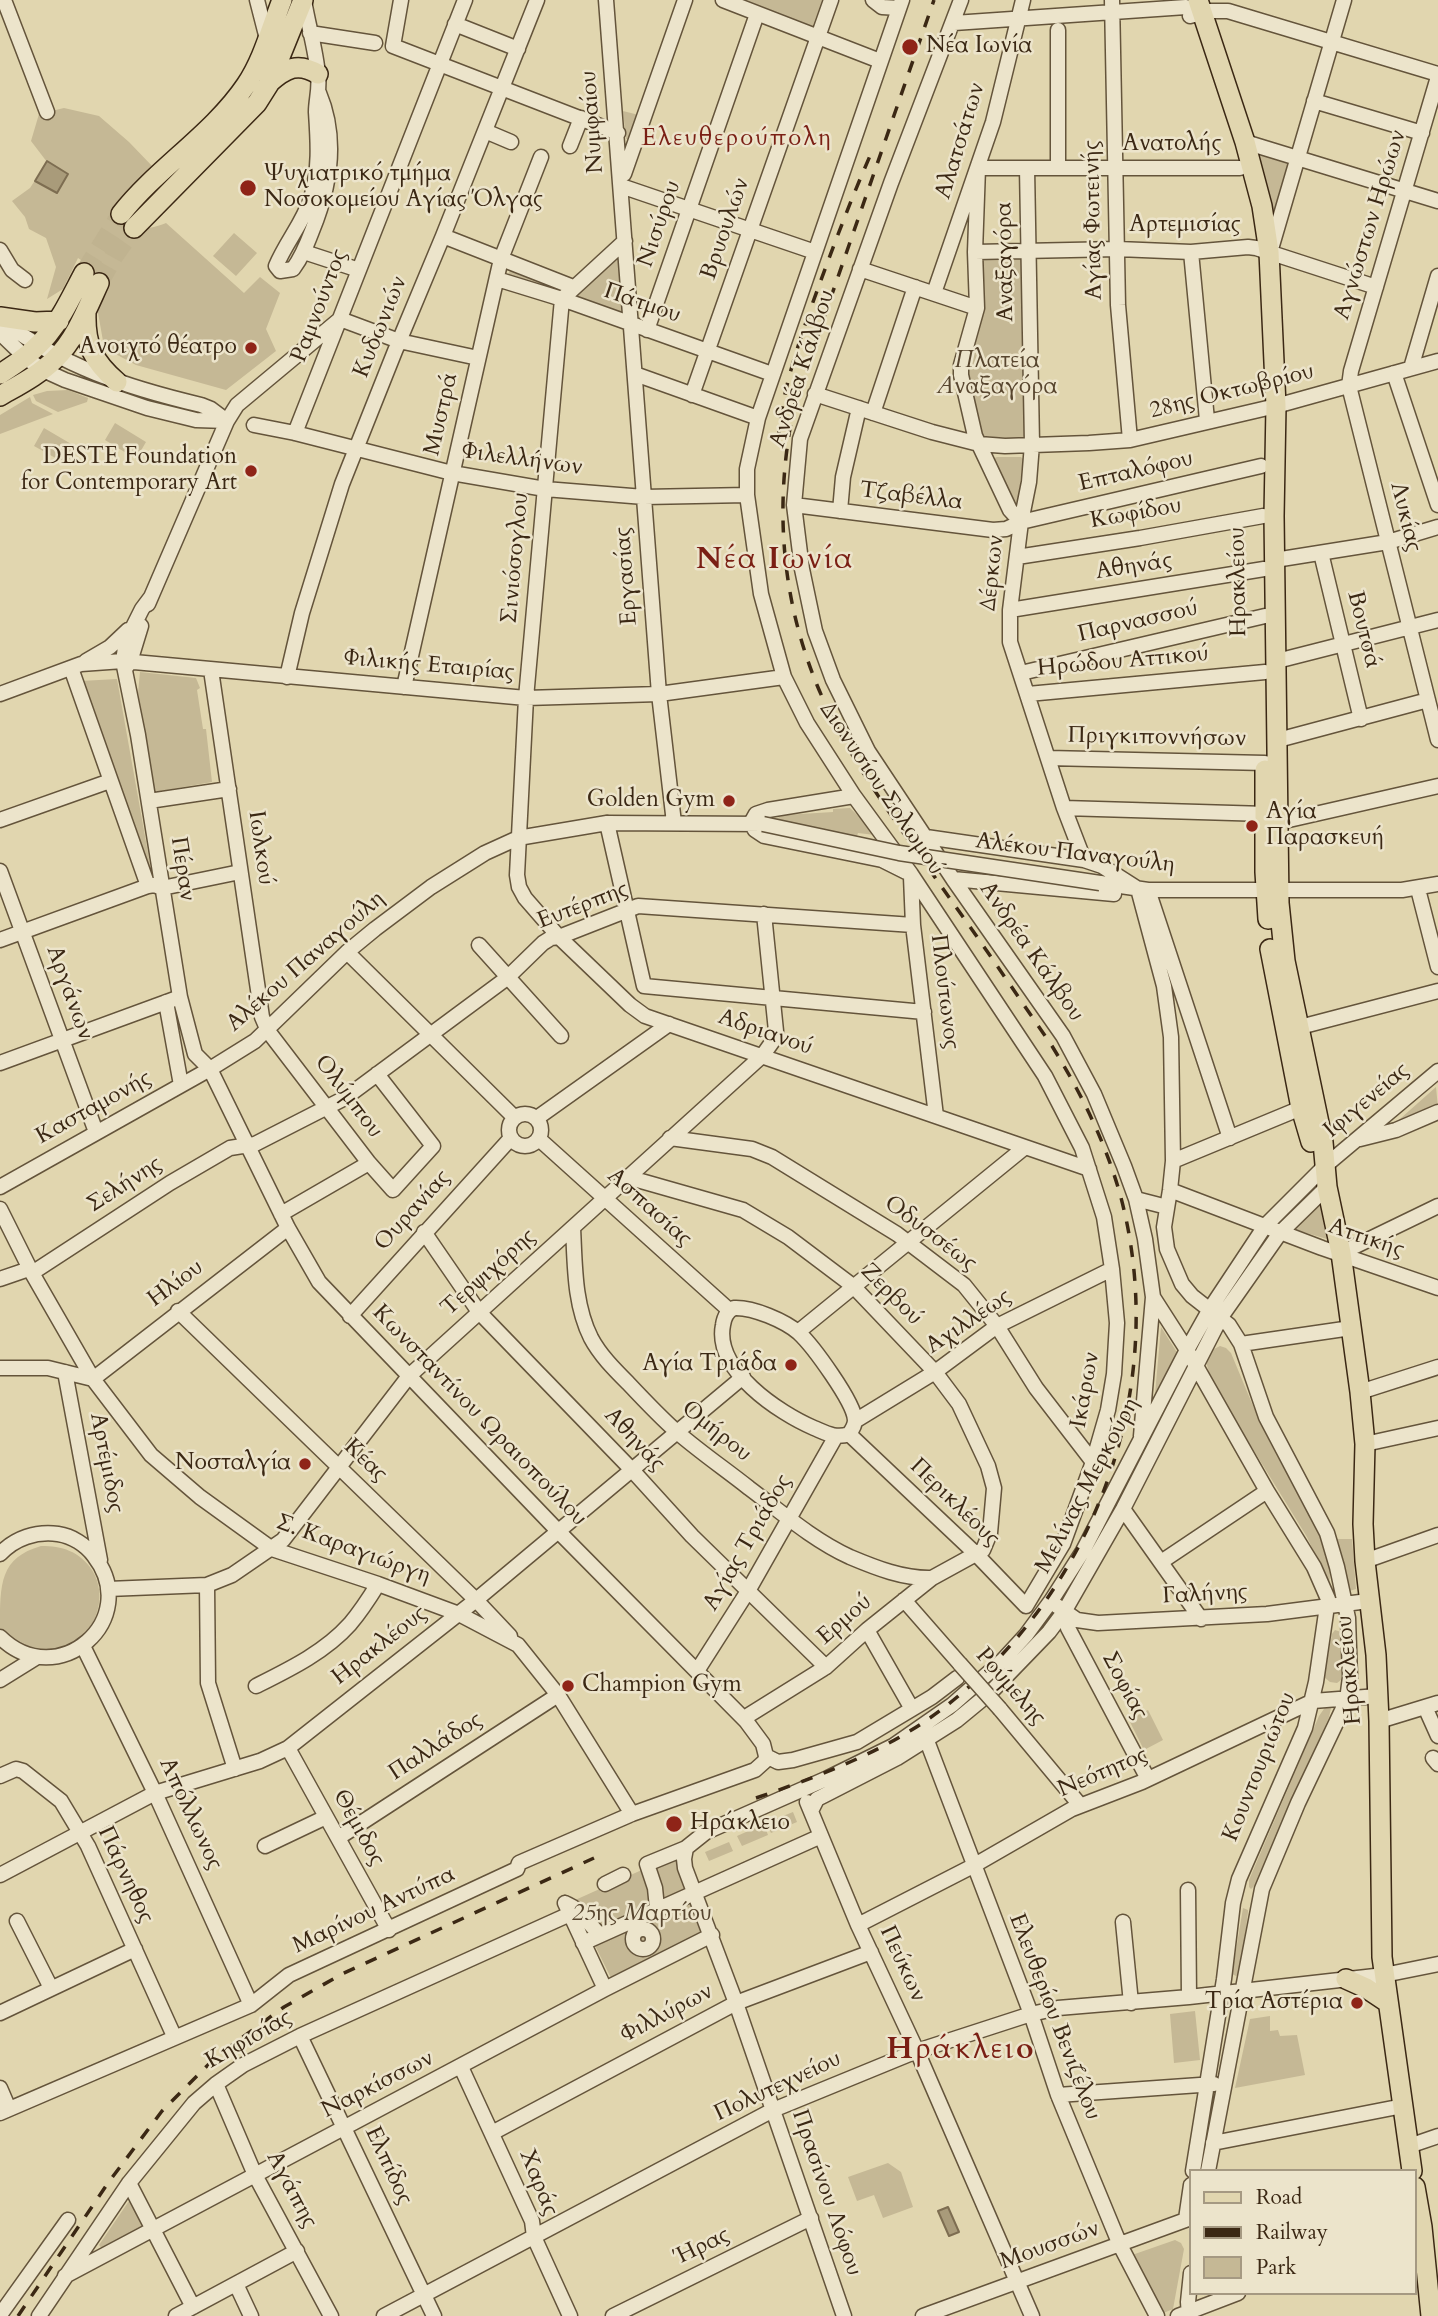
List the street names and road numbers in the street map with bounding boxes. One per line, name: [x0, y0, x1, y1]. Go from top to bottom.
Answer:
street label: Νυμφαίου: [576, 70, 610, 174]
street label: Αλατσάτων: [930, 80, 992, 202]
street label: Αγνώστων Ηρώων: [1329, 127, 1413, 323]
street label: Ανατολής: [1123, 131, 1221, 159]
street label: Αγίας Φωτεινής: [1079, 140, 1109, 300]
street label: Βρυουλών: [696, 175, 756, 283]
street label: Νισύρου: [632, 177, 688, 271]
street label: Αναξαγόρα: [991, 202, 1021, 322]
street label: Αρτεμισίας: [1129, 212, 1241, 240]
street label: Ραμνούντος: [286, 245, 354, 367]
street label: Κυδωνιών: [348, 272, 414, 382]
street label: Πάτμου: [600, 278, 684, 330]
street label: Ανδρέα Κάλβου: [765, 287, 841, 451]
street label: 28ης Οκτωβρίου: [1147, 358, 1317, 426]
street label: Μυστρά: [419, 370, 465, 458]
street label: Φιλελλήνων: [460, 438, 584, 482]
street label: Επταλόφου: [1076, 445, 1196, 499]
street label: Τζαβέλλα: [858, 477, 964, 517]
street label: Λυκίας: [1383, 479, 1427, 555]
street label: Σινιόσογλου: [497, 491, 535, 625]
street label: Κωφίδου: [1088, 492, 1184, 536]
street label: Εργασίας: [610, 526, 644, 626]
street label: Ηρακλείου: [1224, 527, 1254, 637]
street label: Δέρκων: [975, 534, 1011, 612]
street label: Αθηνάς: [1094, 547, 1174, 587]
street label: Βουτσά: [1340, 588, 1386, 672]
street label: Παρνασσού: [1075, 595, 1201, 649]
street label: Ηρώδου Αττικού: [1036, 641, 1210, 683]
street label: Φιλικής Εταιρίας: [343, 645, 515, 687]
street label: Διονυσίου Σολωμού: [813, 697, 949, 881]
street label: Πριγκιποννήσων: [1067, 723, 1247, 753]
street label: Ιωλκού: [241, 809, 279, 887]
street label: Αλέκου Παναγούλη: [974, 828, 1176, 880]
street label: Πέραν: [163, 835, 201, 903]
street label: Ευτέρπης: [534, 876, 632, 936]
street label: Ανδρέα Κάλβου: [973, 877, 1089, 1027]
street label: Αλέκου Παναγούλη: [221, 886, 391, 1038]
street label: Πλούτωνος: [923, 933, 965, 1051]
street label: Αργάνων: [39, 942, 99, 1044]
street label: Αδριανού: [714, 1004, 816, 1062]
street label: Ολύμπου: [308, 1050, 388, 1144]
street label: Ιφιγενείας: [1319, 1057, 1415, 1145]
street label: Κασταμονής: [31, 1065, 157, 1151]
street label: Σελήνης: [83, 1151, 167, 1219]
street label: Ασπασίας: [601, 1163, 697, 1253]
street label: Ουρανίας: [369, 1165, 457, 1257]
street label: Οδυσσέως: [878, 1190, 982, 1278]
street label: Αττικής: [1325, 1213, 1407, 1265]
street label: Τερψιχόρης: [436, 1223, 542, 1323]
street label: Ηλίου: [143, 1254, 209, 1314]
street label: Ζερβού: [854, 1258, 928, 1332]
street label: Αχιλλέως: [921, 1283, 1017, 1361]
street label: Κωνσταντίνου Ωραιοπούλου: [366, 1300, 592, 1532]
street label: Ικάρων: [1066, 1350, 1106, 1430]
street label: Μελίνας Μερκούρη: [1030, 1394, 1146, 1578]
street label: Ομήρου: [675, 1395, 757, 1469]
street label: Αθηνάς: [598, 1402, 670, 1478]
street label: Αρτέμιδος: [83, 1411, 129, 1515]
street label: Κέας: [337, 1434, 393, 1488]
street label: Περικλέους: [903, 1453, 1005, 1553]
street label: Αγίας Τριάδος: [698, 1470, 798, 1616]
street label: Σ. Καραγιώργη: [272, 1509, 434, 1591]
street label: Γαλήνης: [1162, 1579, 1248, 1611]
street label: Ερμού: [812, 1589, 878, 1651]
street label: Ηρακλέους: [327, 1600, 433, 1692]
street label: Ηρακλείου: [1331, 1614, 1369, 1726]
street label: Ρούμελης: [969, 1643, 1051, 1731]
street label: Σοφίας: [1095, 1648, 1153, 1724]
street label: Κουντουριώτου: [1218, 1688, 1302, 1846]
street label: Παλλάδος: [384, 1707, 488, 1787]
street label: Νεότητος: [1054, 1742, 1152, 1804]
street label: Απόλλωνος: [152, 1754, 228, 1874]
street label: Θέμιδος: [326, 1785, 390, 1871]
street label: Πάρνηθος: [91, 1822, 159, 1928]
street label: Μαρίνου Αντύπα: [289, 1861, 459, 1961]
street label: Ελευθερίου Βενιζέλου: [1002, 1910, 1106, 2124]
street label: Πεύκων: [872, 1922, 932, 2006]
street label: Φιλλύρων: [616, 1978, 718, 2050]
street label: Κηφισίας: [201, 2004, 297, 2076]
street label: Ναρκίσσων: [317, 2045, 439, 2125]
street label: Πολυτεχνείου: [710, 2046, 846, 2128]
street label: Πρασίνου Λόφου: [785, 2106, 867, 2280]
street label: Ελπίδος: [358, 2122, 418, 2210]
street label: Χαράς: [512, 2146, 564, 2220]
street label: Αγάπης: [259, 2147, 323, 2233]
street label: Μουσσών: [997, 2215, 1103, 2277]
street label: Ήρας: [670, 2222, 734, 2272]

